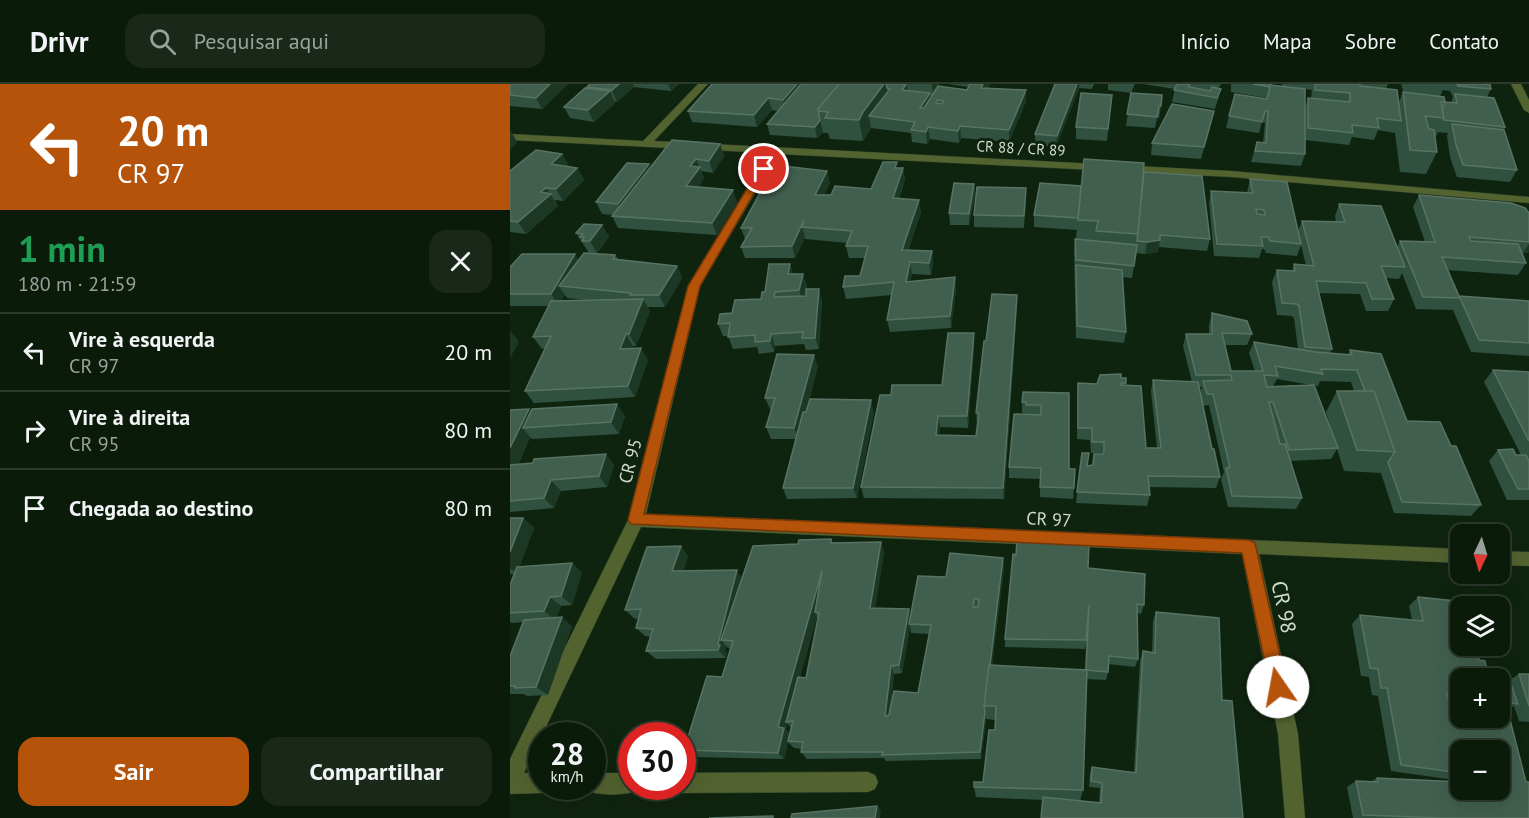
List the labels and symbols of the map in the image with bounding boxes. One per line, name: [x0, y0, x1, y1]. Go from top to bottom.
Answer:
street label: CR 88 / CR 89: [976, 136, 1066, 160]
pin: [738, 143, 789, 194]
street label: CR 95: [613, 436, 647, 486]
street label: CR 97: [1026, 506, 1072, 532]
north arrow: [1450, 524, 1510, 584]
street label: CR 98: [1265, 578, 1303, 636]
position arrow: [1246, 655, 1310, 719]
speed limit sign: 30: [618, 722, 696, 800]

